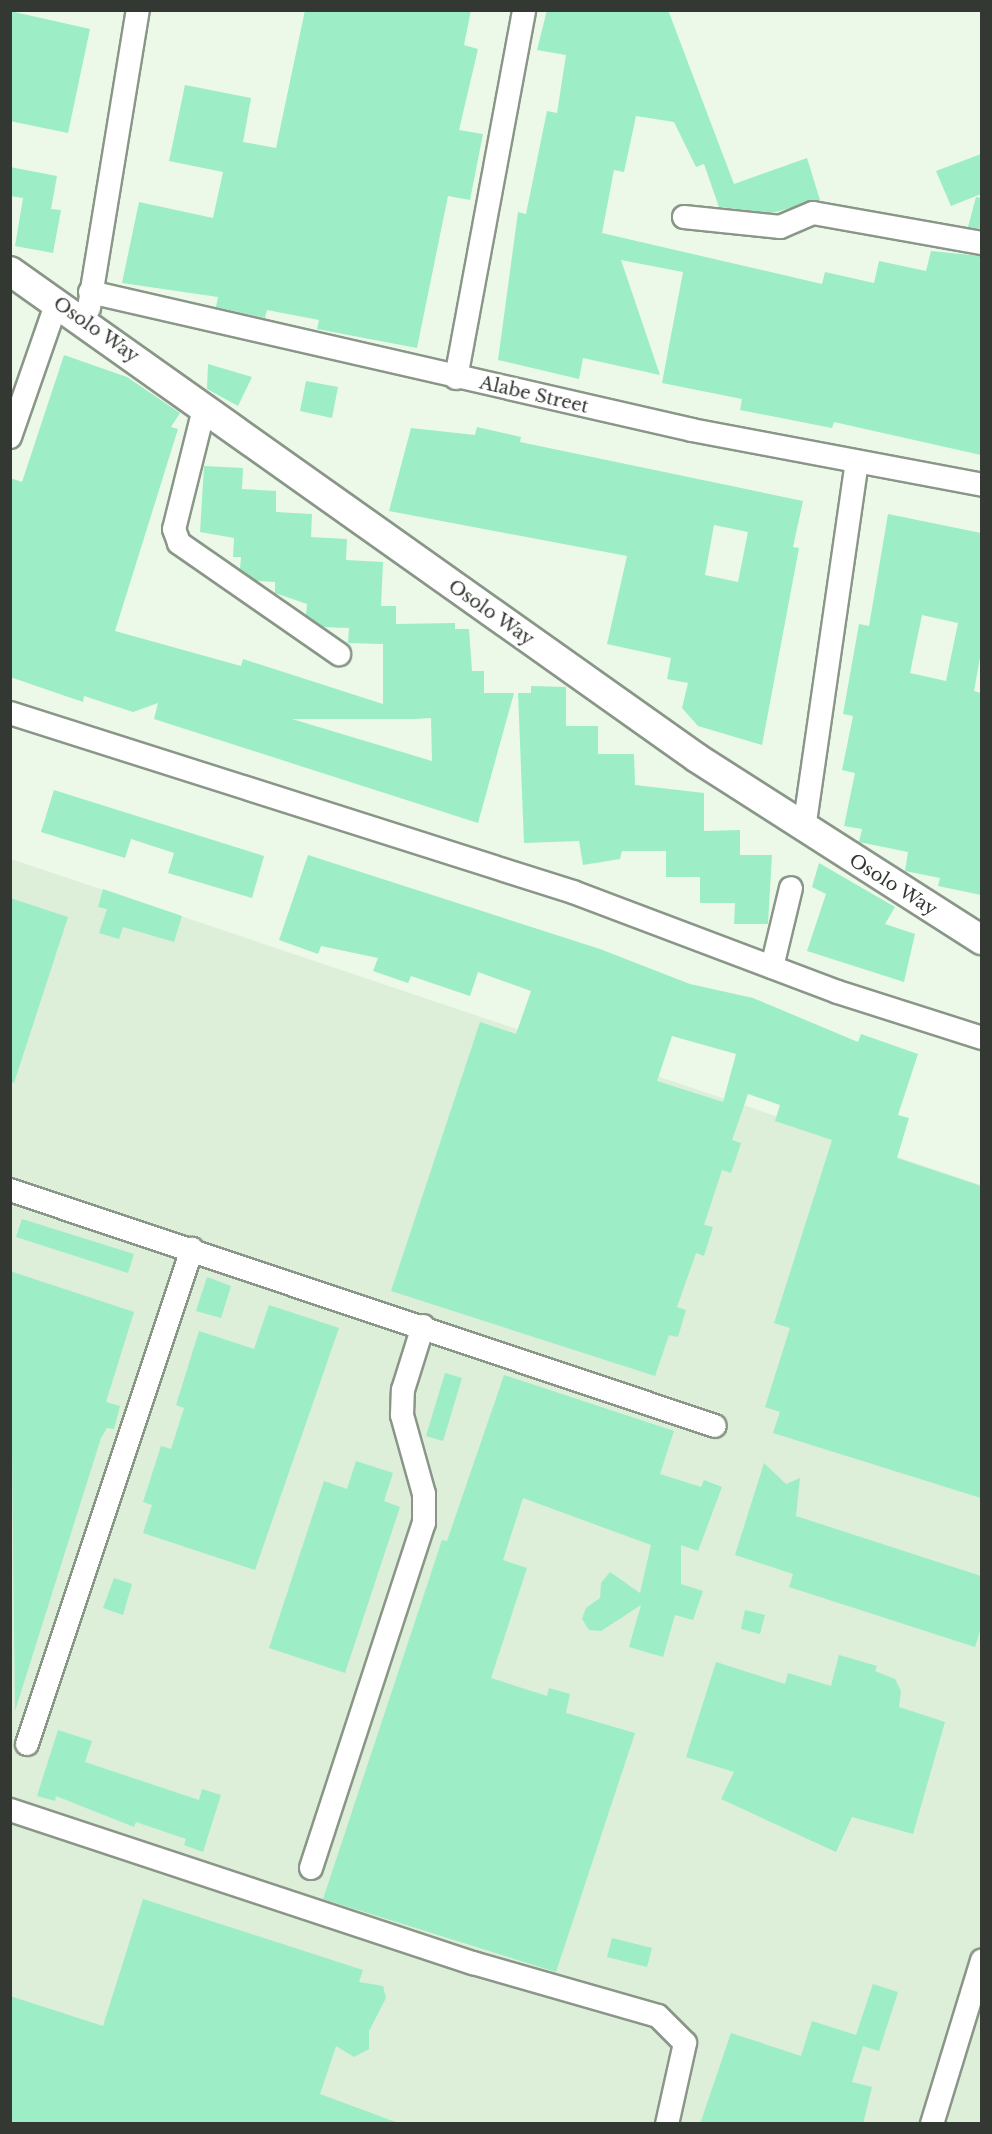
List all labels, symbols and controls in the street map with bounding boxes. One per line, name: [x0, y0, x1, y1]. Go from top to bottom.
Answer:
street label: Osolo Way: [49, 292, 143, 368]
street label: Alabe Street: [477, 372, 591, 418]
street label: Osolo Way: [444, 575, 538, 651]
street label: Osolo Way: [845, 849, 941, 921]

